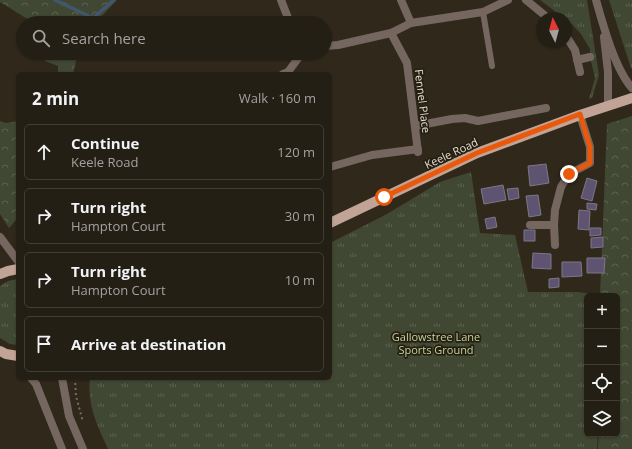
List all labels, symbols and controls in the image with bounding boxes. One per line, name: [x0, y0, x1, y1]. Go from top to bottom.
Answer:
north arrow: [536, 12, 572, 48]
search box: [16, 16, 332, 60]
icon: search: [30, 27, 52, 49]
text: Search here: [62, 28, 146, 48]
street label: Fennel Place: [412, 68, 434, 134]
text: 2 min: [32, 87, 79, 110]
text: Walk · 160 m: [239, 89, 316, 107]
text: Continue: [71, 133, 139, 153]
street label: Keele Road: [422, 134, 480, 172]
icon: ahead: [33, 141, 55, 163]
text: 120 m: [277, 143, 315, 161]
text: Keele Road: [71, 153, 139, 171]
route end: [560, 165, 578, 183]
route start: [375, 188, 393, 206]
text: Turn right: [71, 197, 146, 217]
icon: right: [33, 205, 55, 227]
text: 30 m: [285, 207, 315, 225]
text: Hampton Court: [71, 217, 166, 235]
text: Turn right: [71, 261, 146, 281]
icon: right: [33, 269, 55, 291]
text: 10 m: [285, 271, 315, 289]
text: Hampton Court: [71, 281, 166, 299]
map controls: [584, 293, 620, 437]
button: +: [584, 293, 620, 329]
park label: Gallowstree Lane Sports Ground: [392, 329, 480, 357]
button: −: [584, 329, 620, 365]
icon: arrive: [33, 333, 55, 355]
text: Arrive at destination: [71, 334, 226, 354]
button: locate: [584, 365, 620, 401]
button: layers: [584, 401, 620, 437]

